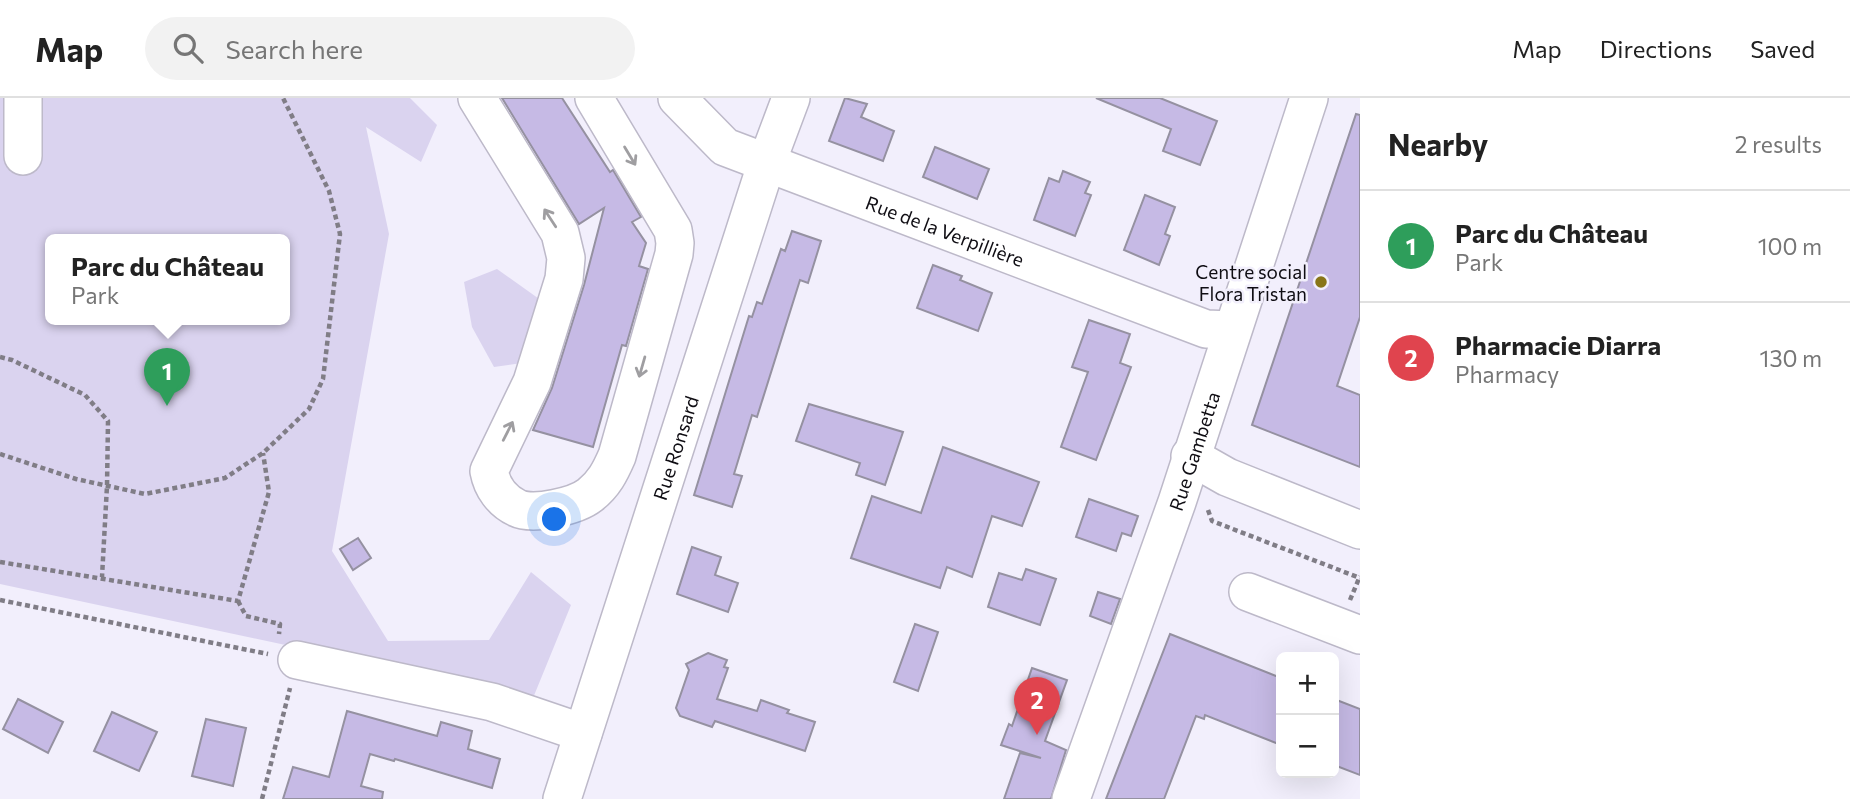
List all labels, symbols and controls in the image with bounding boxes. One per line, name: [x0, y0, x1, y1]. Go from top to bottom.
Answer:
search box: [145, 17, 635, 80]
text: Map: [35, 28, 103, 69]
icon: search: [169, 29, 207, 67]
text: Search here: [225, 33, 363, 64]
text: Map: [1512, 34, 1562, 63]
text: Directions: [1600, 34, 1712, 63]
text: Saved: [1750, 34, 1815, 63]
text: Nearby: [1388, 125, 1488, 162]
text: 2 results: [1735, 130, 1822, 158]
one-way arrow: [623, 146, 637, 166]
street label: Rue de la Verpillière: [863, 190, 1028, 271]
one-way arrow: [543, 208, 557, 228]
text: Parc du Château: [1455, 217, 1648, 248]
text: 1: [1406, 232, 1416, 260]
text: 100 m: [1758, 232, 1822, 260]
popup: [45, 234, 290, 325]
text: Park: [1455, 248, 1503, 276]
text: Parc du Château: [71, 250, 264, 281]
place label: Centre social Flora Tristan: [1195, 260, 1307, 305]
marker: Centre social Flora Tristan: [1313, 274, 1329, 290]
text: Park: [71, 281, 119, 309]
text: Pharmacie Diarra: [1455, 329, 1661, 360]
text: 2: [1404, 344, 1418, 372]
text: 130 m: [1760, 344, 1822, 372]
pin: 1: [144, 348, 190, 406]
one-way arrow: [635, 356, 648, 378]
text: Pharmacy: [1455, 360, 1559, 388]
street label: Rue Gambetta: [1163, 388, 1224, 514]
street label: Rue Ronsard: [648, 393, 703, 503]
one-way arrow: [501, 421, 515, 442]
your location: [537, 502, 571, 536]
map controls: [1276, 652, 1339, 778]
button: +: [1276, 652, 1339, 715]
pin: 2: [1014, 677, 1060, 735]
button: −: [1276, 715, 1339, 778]

